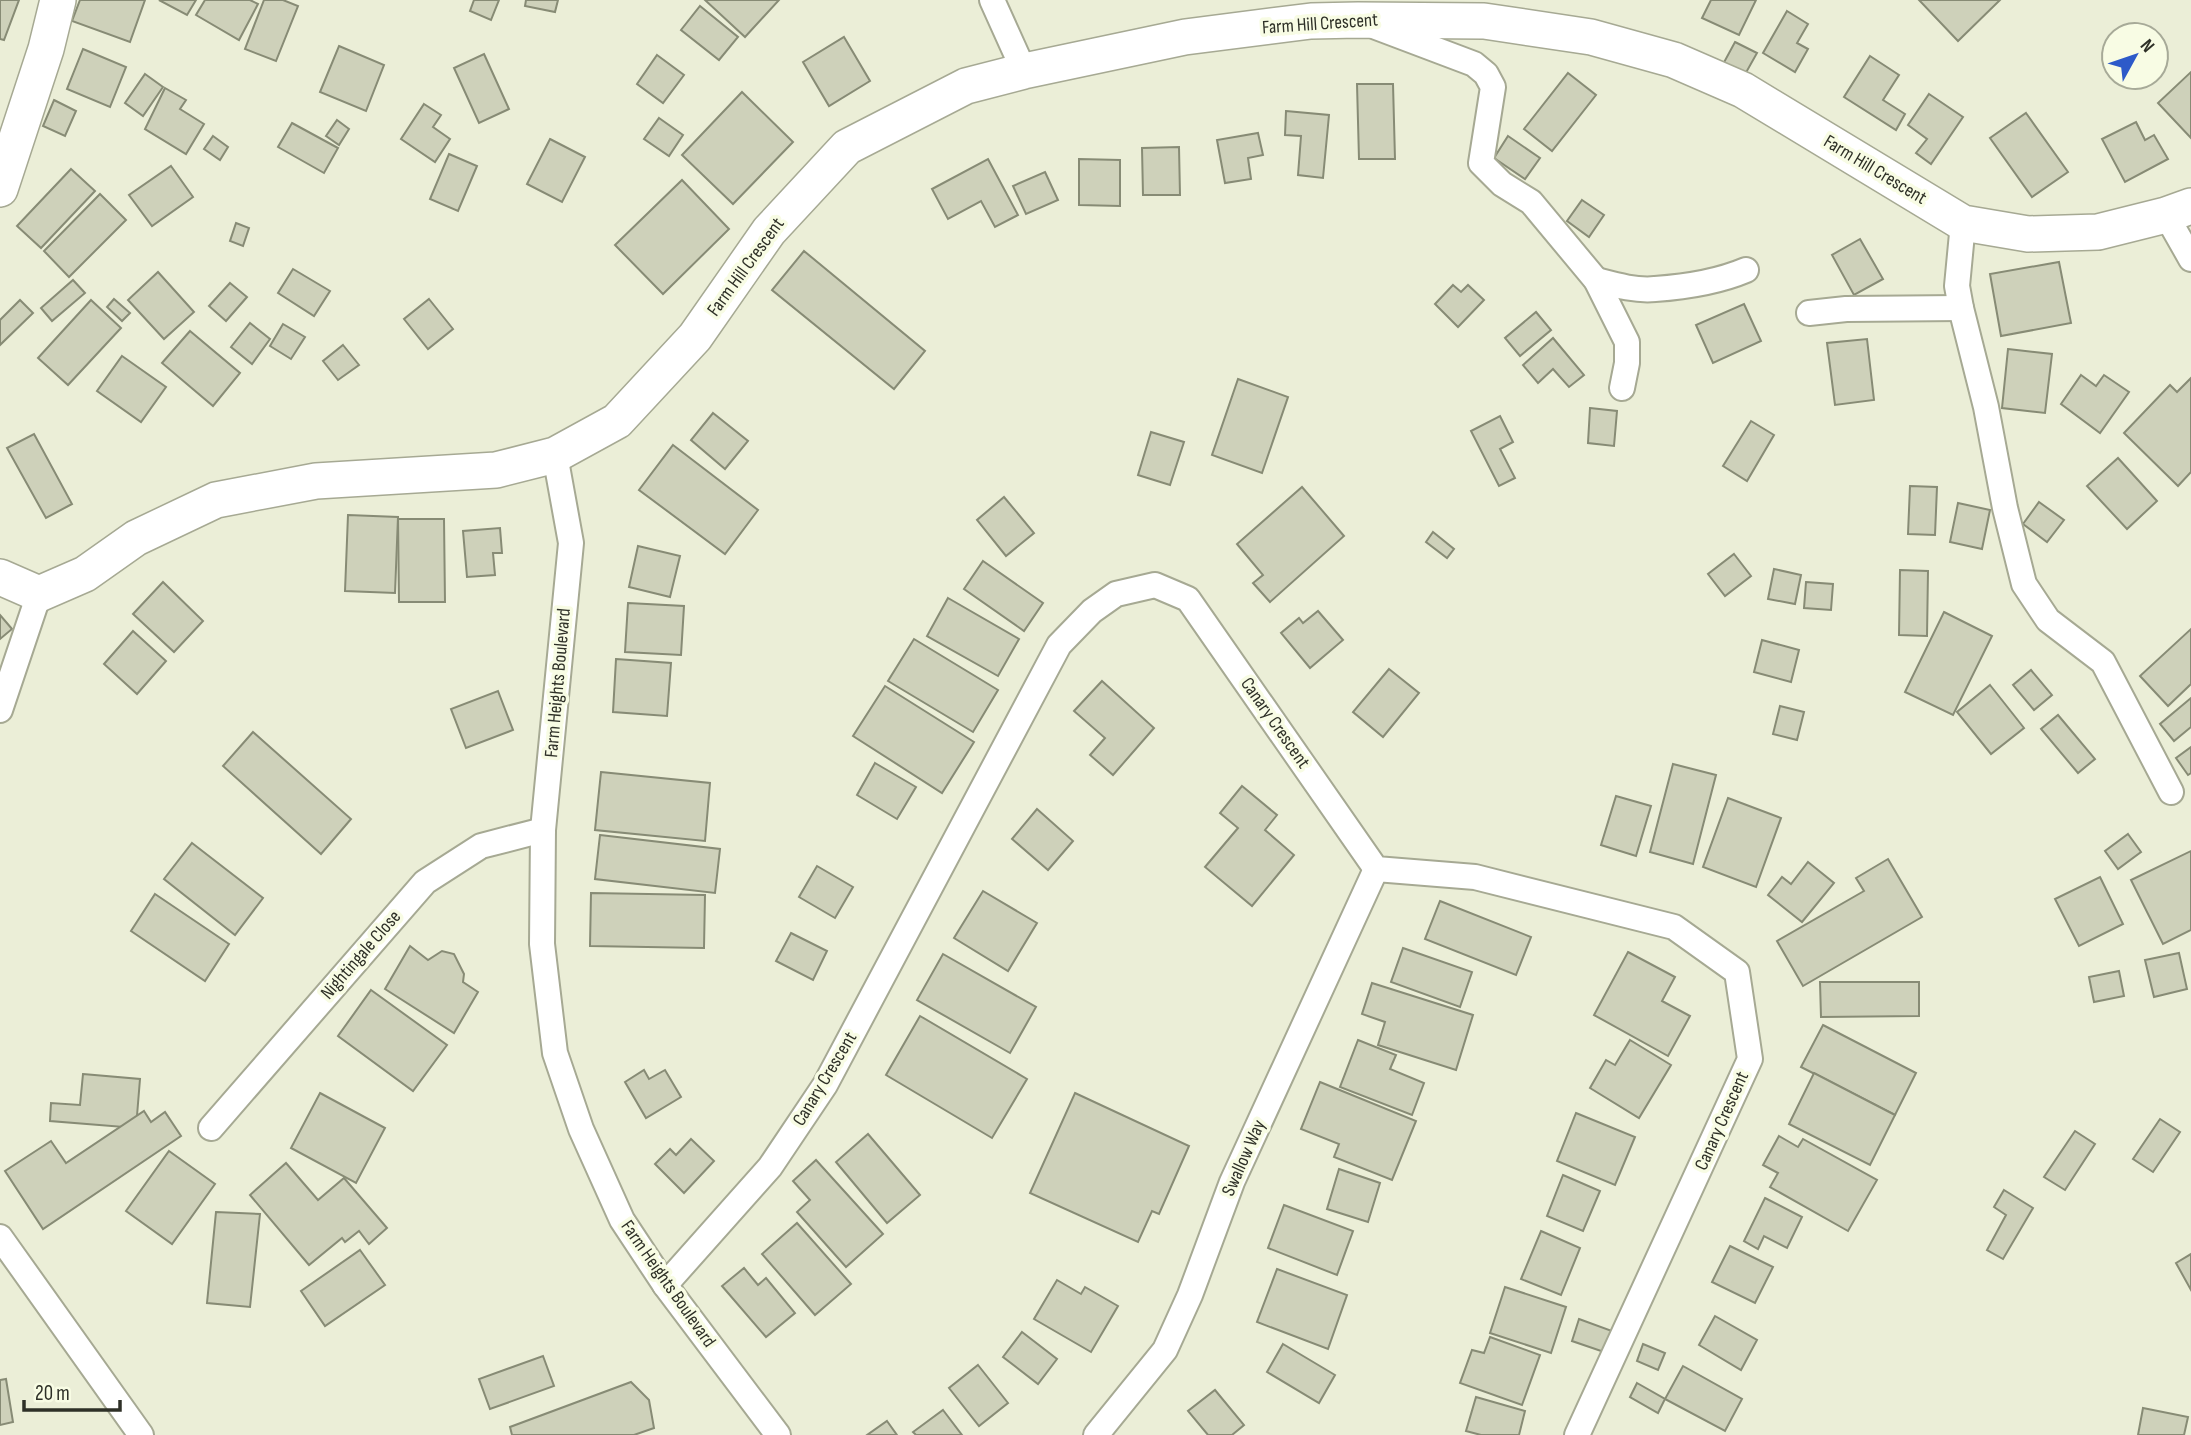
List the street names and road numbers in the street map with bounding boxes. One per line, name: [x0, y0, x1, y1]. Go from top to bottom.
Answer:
street label: Farm Hill Crescent: [1261, 8, 1379, 40]
street label: Farm Hill Crescent: [1819, 130, 1931, 210]
street label: Farm Hill Crescent: [703, 213, 790, 321]
street label: Farm Heights Boulevard: [540, 607, 576, 759]
street label: Canary Crescent: [1235, 673, 1315, 773]
street label: Nightingale Close: [316, 906, 406, 1004]
street label: Canary Crescent: [788, 1028, 862, 1130]
street label: Canary Crescent: [1690, 1068, 1754, 1174]
street label: Swallow Way: [1217, 1116, 1271, 1200]
street label: Farm Heights Boulevard: [616, 1216, 720, 1352]

